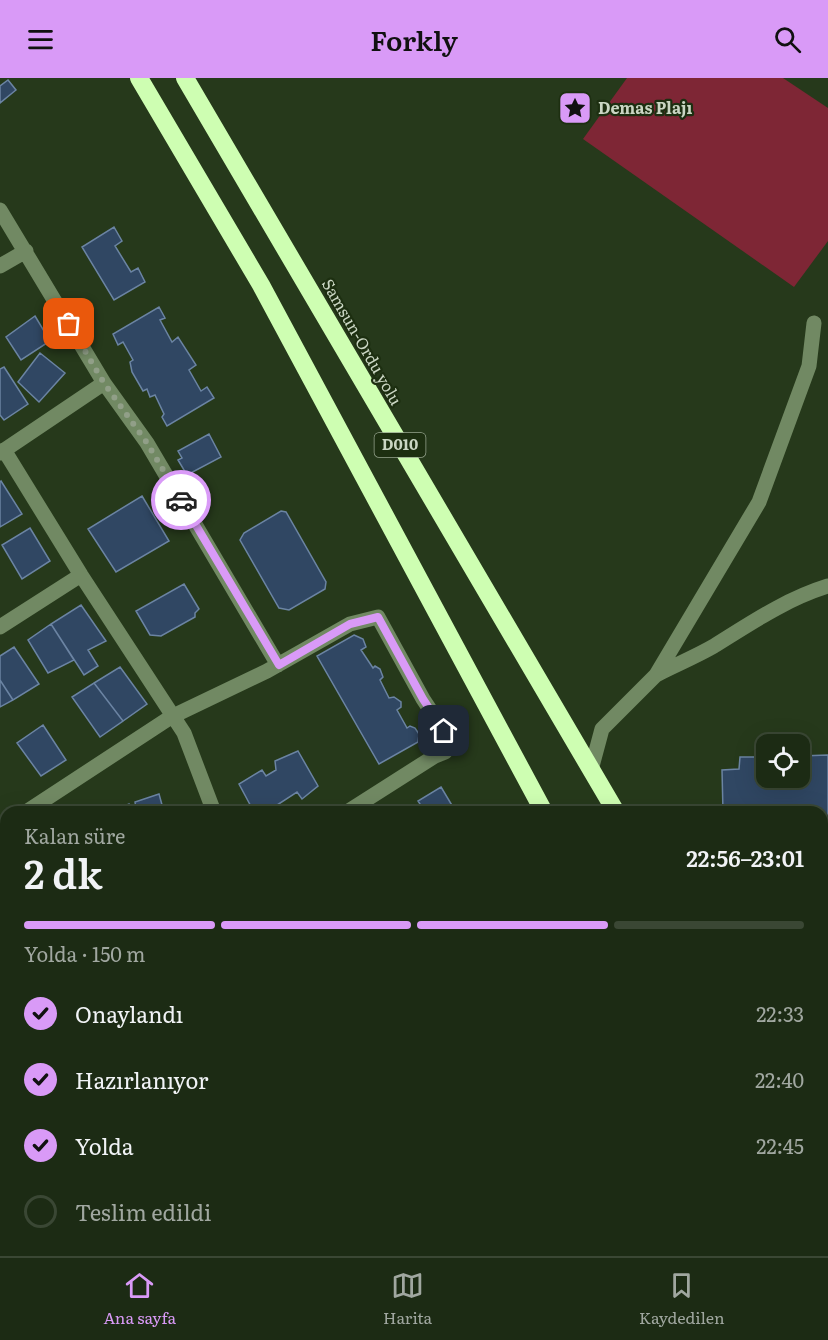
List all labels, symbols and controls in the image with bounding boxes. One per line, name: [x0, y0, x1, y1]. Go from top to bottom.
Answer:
text: Forkly: [370, 19, 458, 59]
icon: menu: [24, 23, 57, 56]
icon: search: [771, 23, 804, 56]
place icon: Demas Plajı: [557, 90, 593, 126]
place label: Demas Plajı: [598, 95, 692, 119]
street label: Samsun-Ordu yolu: [317, 274, 409, 409]
pin: [43, 298, 94, 349]
icon: bag: [52, 307, 85, 340]
road number: D010: [374, 433, 426, 457]
courier: [151, 470, 211, 530]
icon: car: [165, 484, 198, 517]
pin: [418, 705, 469, 756]
icon: home: [427, 714, 460, 747]
map controls: [756, 734, 810, 788]
button: locate: [756, 734, 810, 788]
text: Kalan süre: [24, 820, 125, 850]
text: 22:56–23:01: [686, 841, 804, 874]
text: 2 dk: [24, 843, 102, 901]
text: Yolda · 150 m: [24, 938, 145, 968]
icon: check: [24, 997, 57, 1030]
text: Onaylandı: [75, 997, 183, 1030]
text: 22:33: [756, 998, 804, 1028]
icon: check: [24, 1063, 57, 1096]
text: Hazırlanıyor: [75, 1063, 209, 1096]
text: 22:40: [755, 1064, 804, 1094]
icon: check: [24, 1129, 57, 1162]
text: Yolda: [75, 1129, 134, 1162]
text: 22:45: [756, 1130, 804, 1160]
text: Teslim edildi: [75, 1195, 211, 1228]
tab: Ana sayfa: [103, 1269, 176, 1329]
tab: Harita: [383, 1269, 432, 1329]
tab: Kaydedilen: [639, 1269, 725, 1329]

